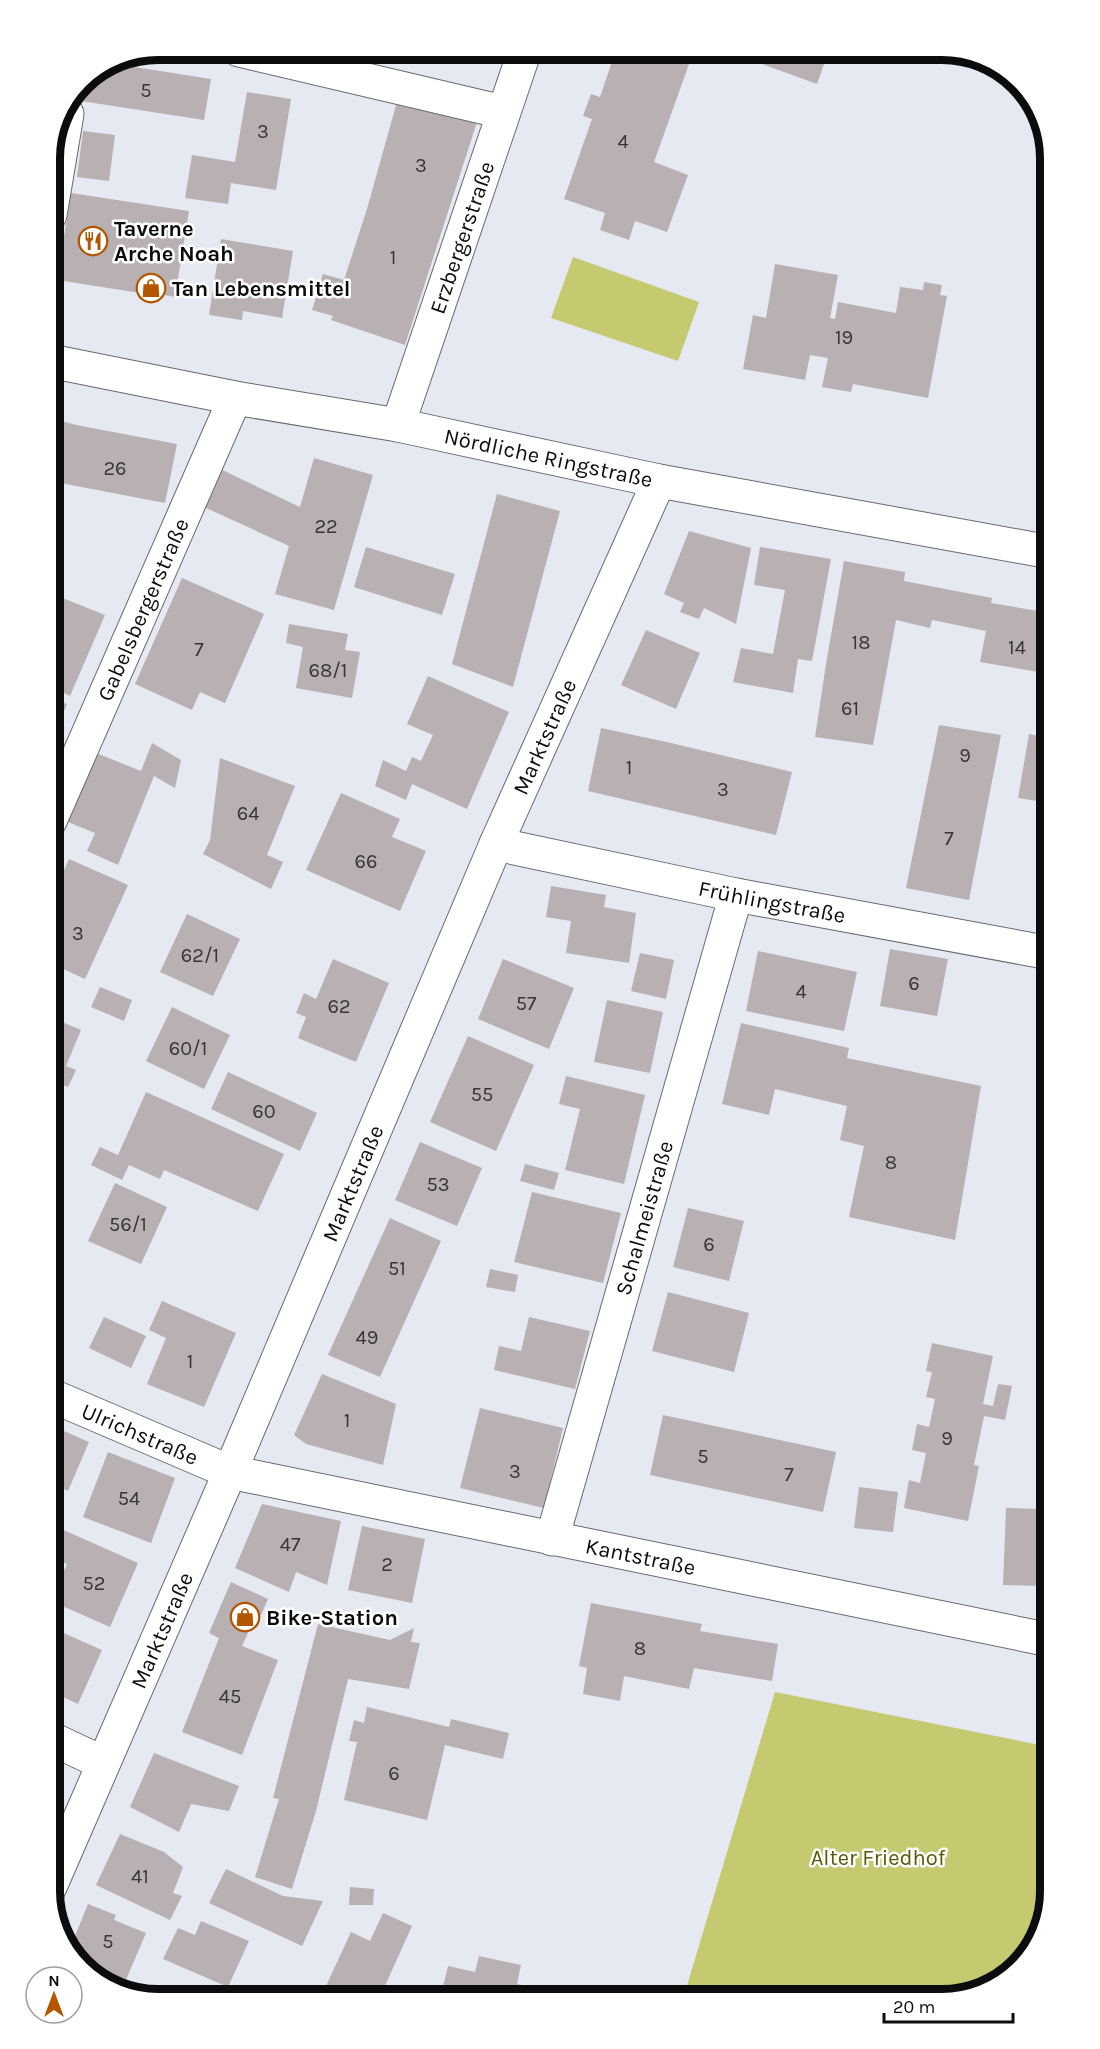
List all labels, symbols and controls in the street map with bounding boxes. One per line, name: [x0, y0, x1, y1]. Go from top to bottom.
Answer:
house number: 5: [140, 79, 152, 102]
house number: 3: [257, 120, 269, 143]
house number: 4: [617, 130, 629, 153]
house number: 3: [415, 154, 427, 177]
street label: Erzbergerstraße: [425, 158, 500, 317]
place label: Taverne Arche Noah: [114, 216, 234, 267]
restaurant icon: Taverne Arche Noah: [77, 225, 109, 257]
house number: 1: [390, 246, 396, 269]
shop icon: Tan Lebensmittel: [135, 272, 167, 304]
place label: Tan Lebensmittel: [172, 276, 351, 302]
house number: 19: [835, 326, 853, 349]
street label: Nördliche Ringstraße: [442, 423, 655, 493]
house number: 26: [103, 457, 127, 480]
street label: Gabelsbergerstraße: [92, 514, 195, 705]
house number: 22: [314, 515, 338, 538]
house number: 18: [852, 631, 870, 654]
house number: 14: [1008, 636, 1026, 659]
house number: 7: [194, 638, 204, 661]
house number: 68/1: [309, 659, 347, 682]
street label: Marktstraße: [508, 675, 582, 799]
house number: 61: [841, 697, 859, 720]
house number: 9: [959, 744, 971, 767]
house number: 1: [626, 756, 632, 779]
house number: 3: [717, 778, 729, 801]
house number: 64: [237, 802, 259, 825]
house number: 7: [944, 827, 954, 850]
house number: 66: [355, 850, 377, 873]
street label: Frühlingstraße: [696, 875, 848, 929]
house number: 3: [72, 922, 84, 945]
house number: 62/1: [181, 944, 219, 967]
house number: 6: [908, 972, 920, 995]
house number: 4: [795, 980, 807, 1003]
house number: 57: [516, 992, 537, 1015]
house number: 62: [327, 995, 351, 1018]
house number: 60/1: [169, 1037, 207, 1060]
house number: 55: [471, 1083, 493, 1106]
house number: 60: [252, 1100, 276, 1123]
street label: Marktstraße: [317, 1121, 389, 1246]
street label: Schalmeistraße: [610, 1138, 679, 1298]
house number: 8: [885, 1151, 897, 1174]
house number: 53: [426, 1173, 450, 1196]
house number: 56/1: [109, 1213, 147, 1236]
house number: 6: [703, 1233, 715, 1256]
house number: 51: [388, 1257, 406, 1280]
house number: 49: [356, 1326, 378, 1349]
house number: 1: [187, 1350, 193, 1373]
street label: Ulrichstraße: [77, 1398, 202, 1471]
house number: 1: [344, 1409, 350, 1432]
house number: 9: [941, 1427, 953, 1450]
house number: 5: [697, 1445, 709, 1468]
house number: 3: [509, 1460, 521, 1483]
house number: 7: [784, 1463, 794, 1486]
house number: 54: [118, 1487, 140, 1510]
house number: 47: [280, 1533, 301, 1556]
street label: Kantstraße: [583, 1533, 698, 1581]
house number: 2: [381, 1553, 393, 1576]
street label: Marktstraße: [126, 1568, 199, 1693]
house number: 52: [83, 1572, 105, 1595]
shop icon: Bike-Station: [229, 1601, 261, 1633]
place label: Bike-Station: [266, 1605, 398, 1631]
house number: 8: [634, 1637, 646, 1660]
house number: 45: [219, 1685, 241, 1708]
house number: 6: [388, 1762, 400, 1785]
park label: Alter Friedhof: [811, 1845, 946, 1871]
house number: 41: [131, 1865, 149, 1888]
house number: 5: [102, 1930, 114, 1953]
north arrow: [24, 1965, 84, 2025]
text: N: [48, 1971, 60, 1990]
scale bar: [884, 1986, 1013, 2024]
text: 20 m: [893, 1996, 935, 2018]

